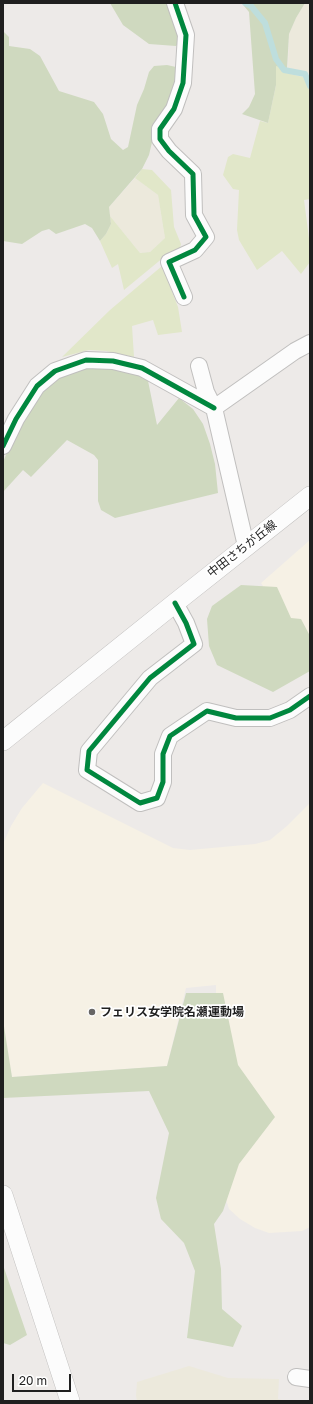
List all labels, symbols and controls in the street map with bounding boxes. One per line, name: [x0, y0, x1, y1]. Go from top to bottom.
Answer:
street label: 中田さちが丘線: [204, 517, 280, 581]
place label: フェリス女学院名瀬運動場: [100, 1005, 244, 1019]
marker: フェリス女学院名瀬運動場: [87, 1007, 97, 1017]
scale bar: [14, 1366, 73, 1392]
text: 20 m: [19, 1373, 47, 1388]

